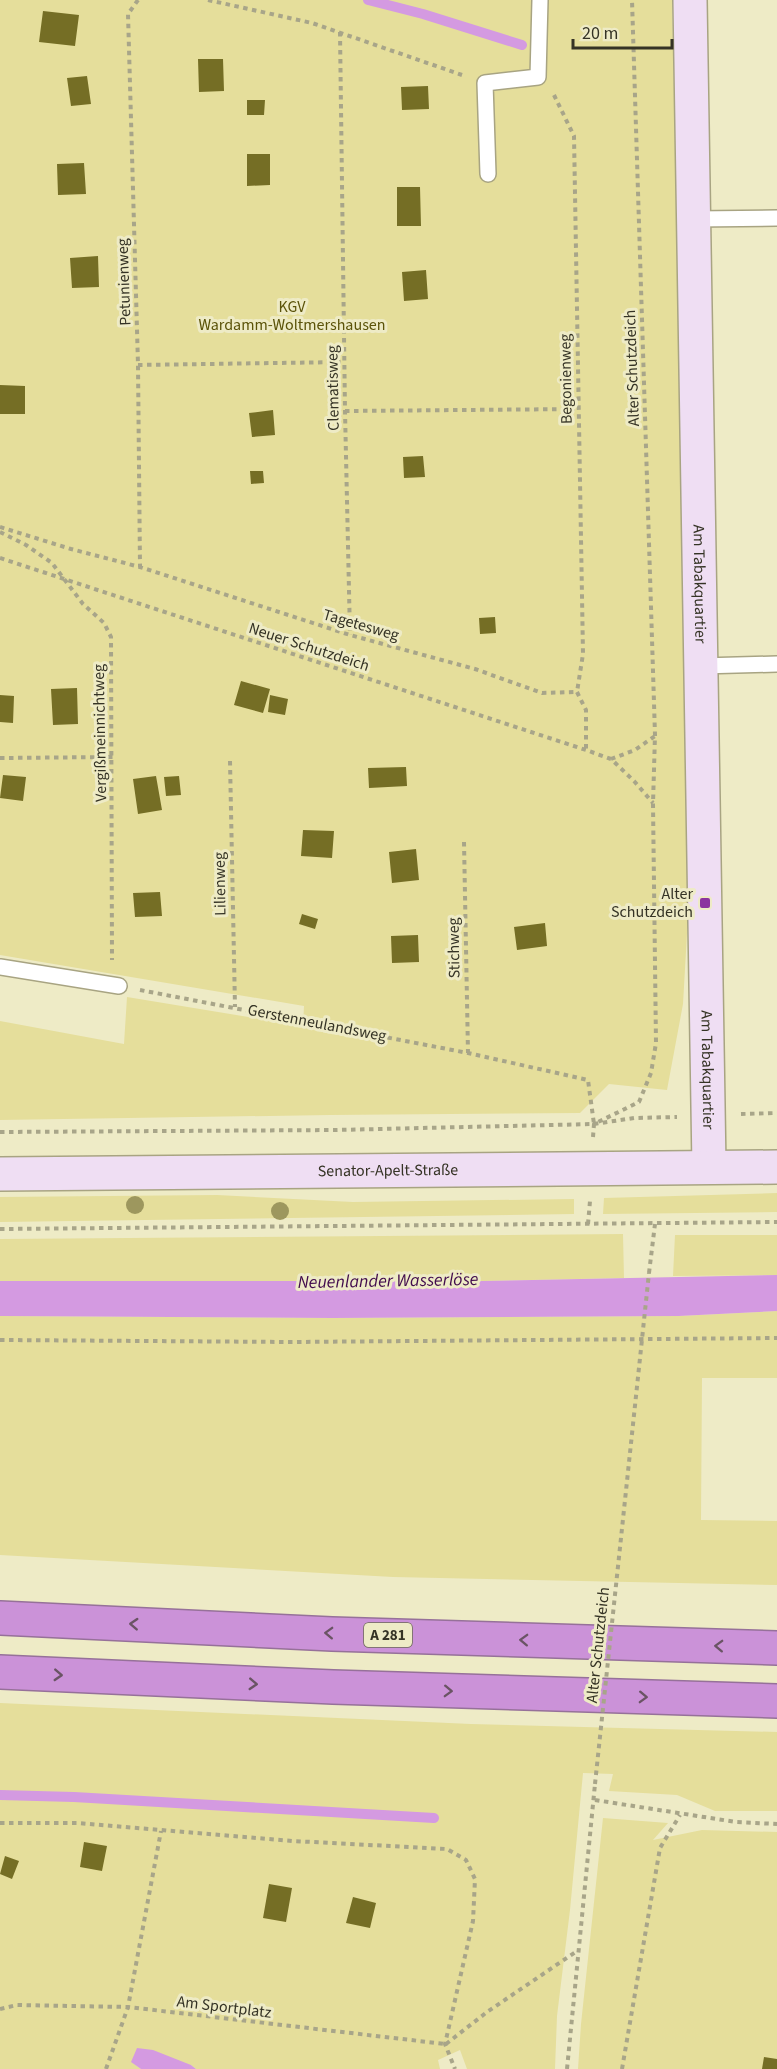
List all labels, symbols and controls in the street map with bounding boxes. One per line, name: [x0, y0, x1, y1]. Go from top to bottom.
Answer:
scale bar: [573, 12, 672, 50]
text: 20 m: [582, 21, 618, 46]
street label: Petunienweg: [111, 238, 137, 326]
park label: KGV Wardamm-Woltmershausen: [198, 296, 386, 336]
street label: Alter Schutzdeich: [619, 309, 645, 427]
street label: Begonienweg: [554, 334, 578, 424]
street label: Clematisweg: [321, 345, 345, 431]
street label: Am Tabakquartier: [688, 524, 711, 644]
street label: Tagetesweg: [320, 604, 402, 646]
street label: Neuer Schutzdeich: [246, 617, 372, 677]
street label: Vergißmeinnichtweg: [88, 664, 112, 802]
street label: Lilienweg: [208, 852, 232, 916]
place label: Alter Schutzdeich: [611, 883, 693, 923]
marker: Alter Schutzdeich: [698, 896, 712, 910]
street label: Stichweg: [442, 917, 466, 979]
street label: Gerstenneulandsweg: [246, 999, 388, 1047]
street label: Am Tabakquartier: [695, 1010, 719, 1130]
street label: Senator-Apelt-Straße: [318, 1159, 458, 1182]
water label: Neuenlander Wasserlöse: [297, 1267, 479, 1295]
street label: Alter Schutzdeich: [581, 1586, 615, 1704]
one-way arrow: [129, 1618, 138, 1631]
road number: A 281: [364, 1623, 412, 1647]
one-way arrow: [324, 1627, 333, 1640]
one-way arrow: [519, 1633, 528, 1646]
one-way arrow: [714, 1639, 723, 1652]
one-way arrow: [54, 1668, 63, 1681]
one-way arrow: [249, 1677, 258, 1690]
one-way arrow: [444, 1685, 453, 1697]
one-way arrow: [639, 1691, 648, 1704]
street label: Am Sportplatz: [175, 1990, 273, 2024]

